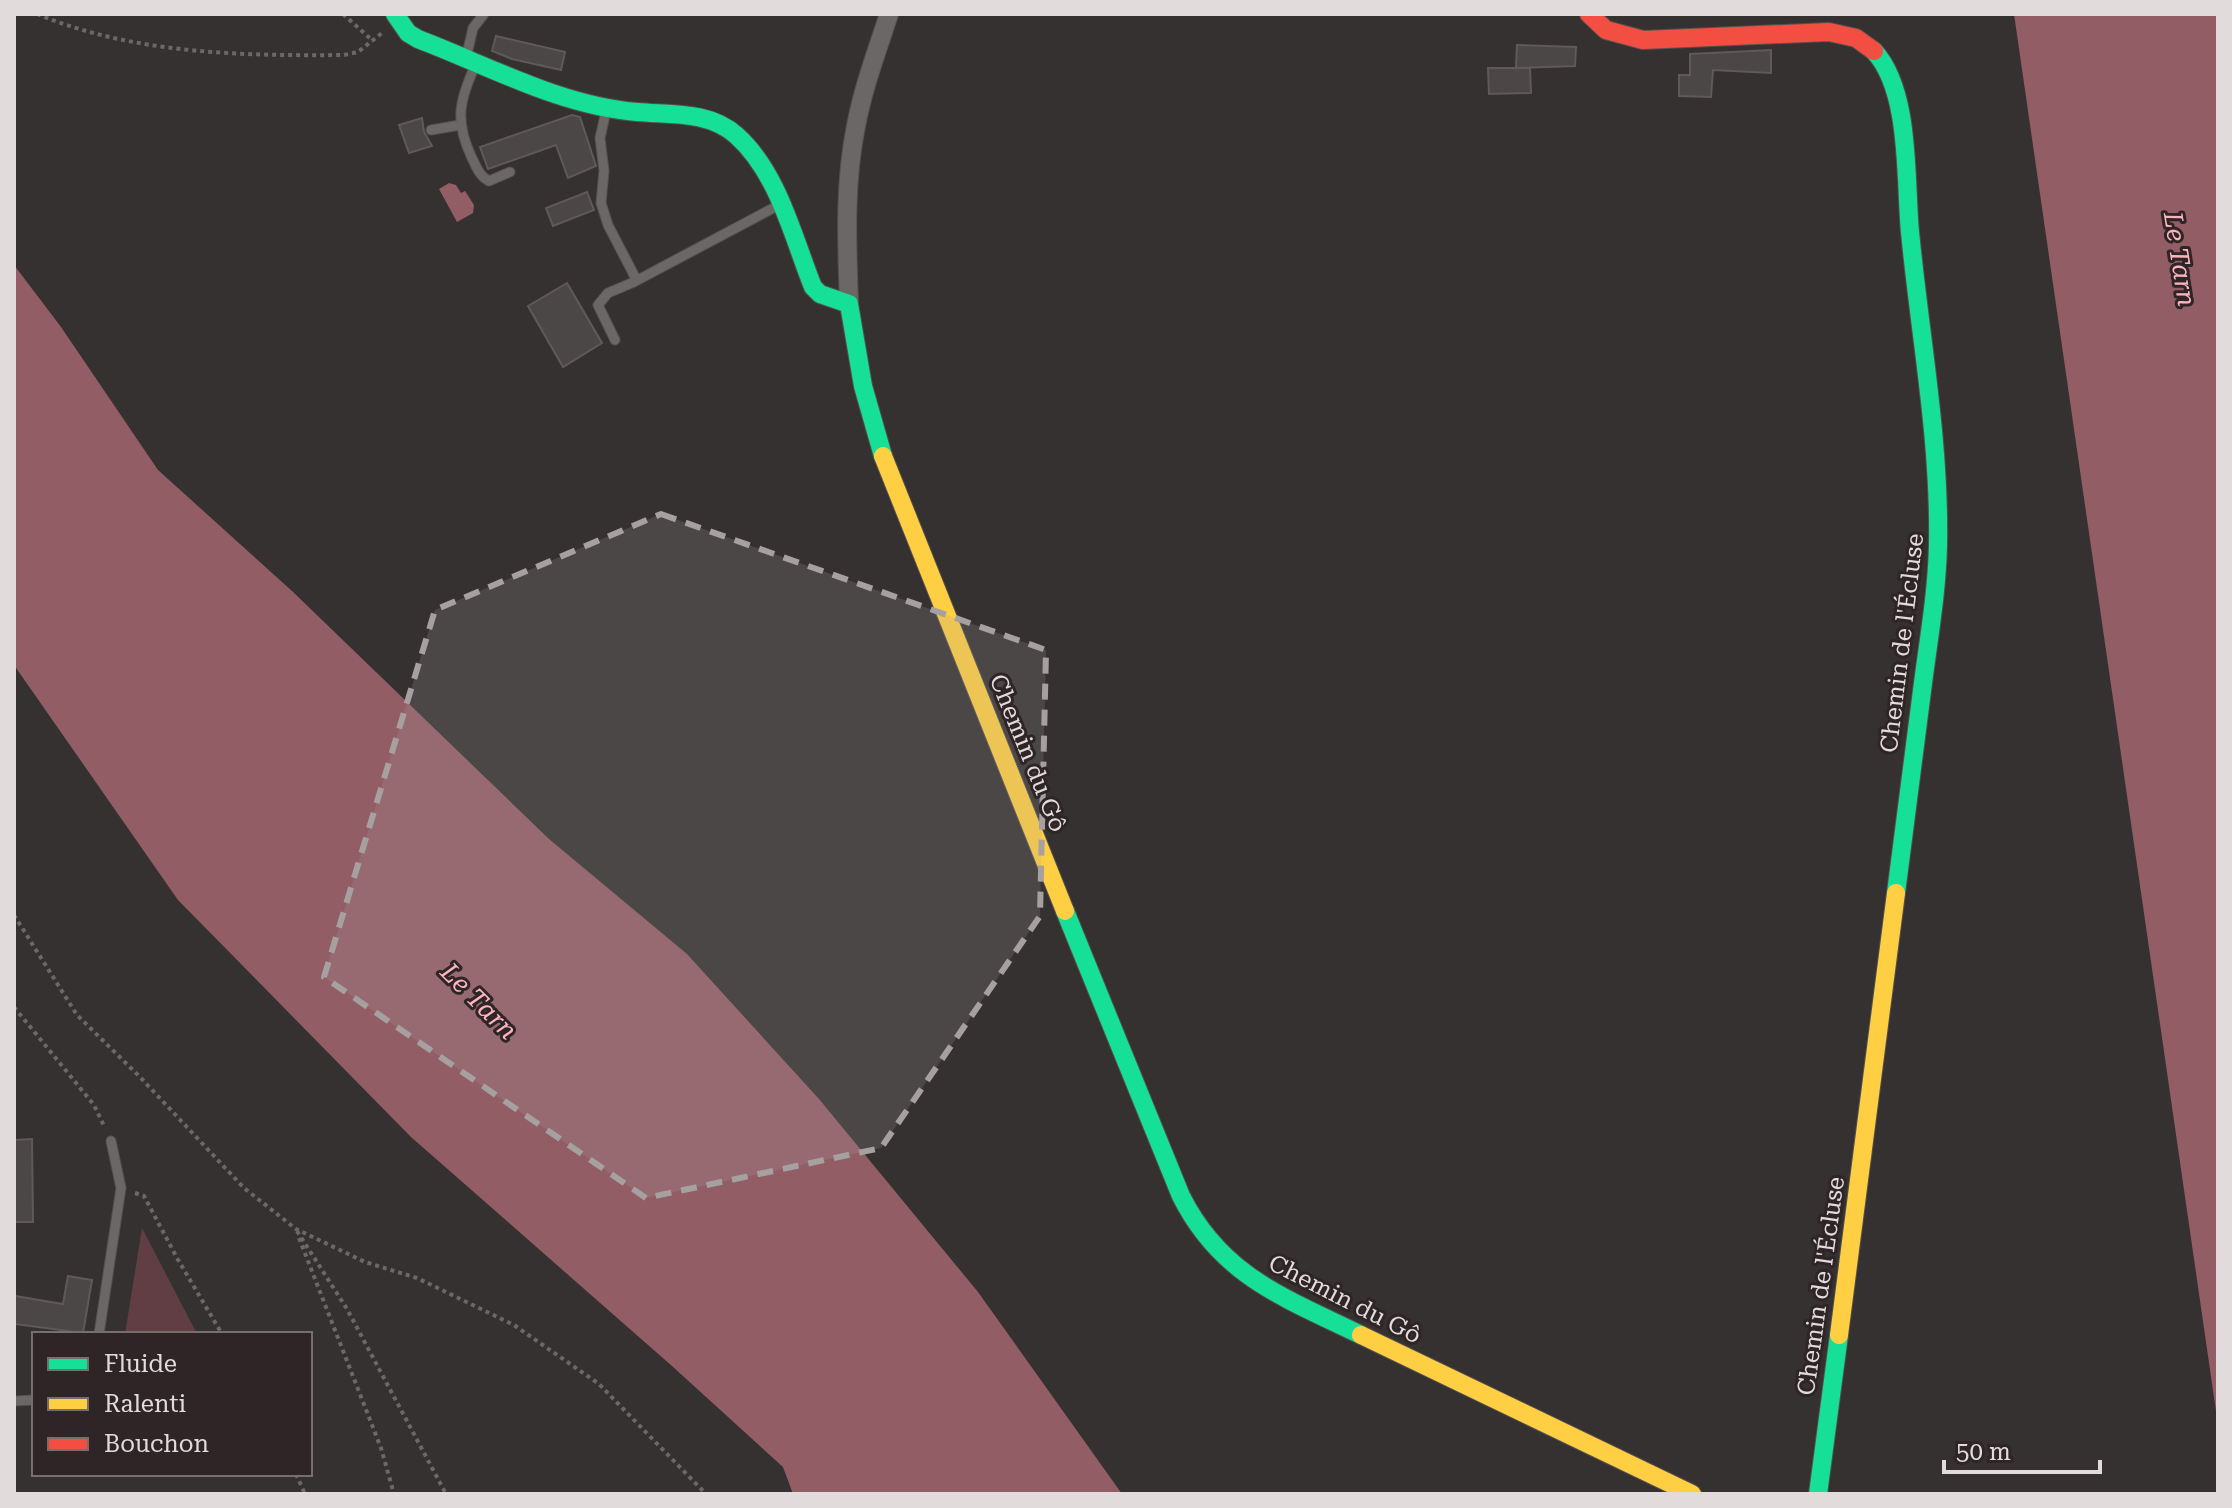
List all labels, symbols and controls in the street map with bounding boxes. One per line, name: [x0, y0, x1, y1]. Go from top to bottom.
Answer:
water label: Le Tarn: [2158, 209, 2202, 308]
street label: Chemin de l'Écluse: [1874, 532, 1929, 754]
street label: Chemin du Gô: [984, 670, 1072, 836]
water label: Le Tarn: [434, 956, 523, 1045]
street label: Chemin de l'Écluse: [1791, 1175, 1850, 1397]
street label: Chemin du Gô: [1264, 1249, 1426, 1349]
legend: [32, 1332, 312, 1476]
text: Fluide: [104, 1350, 177, 1378]
text: Ralenti: [104, 1390, 186, 1418]
scale bar: [1944, 1424, 2100, 1474]
text: Bouchon: [104, 1430, 209, 1458]
text: 50 m: [1956, 1438, 2011, 1466]

